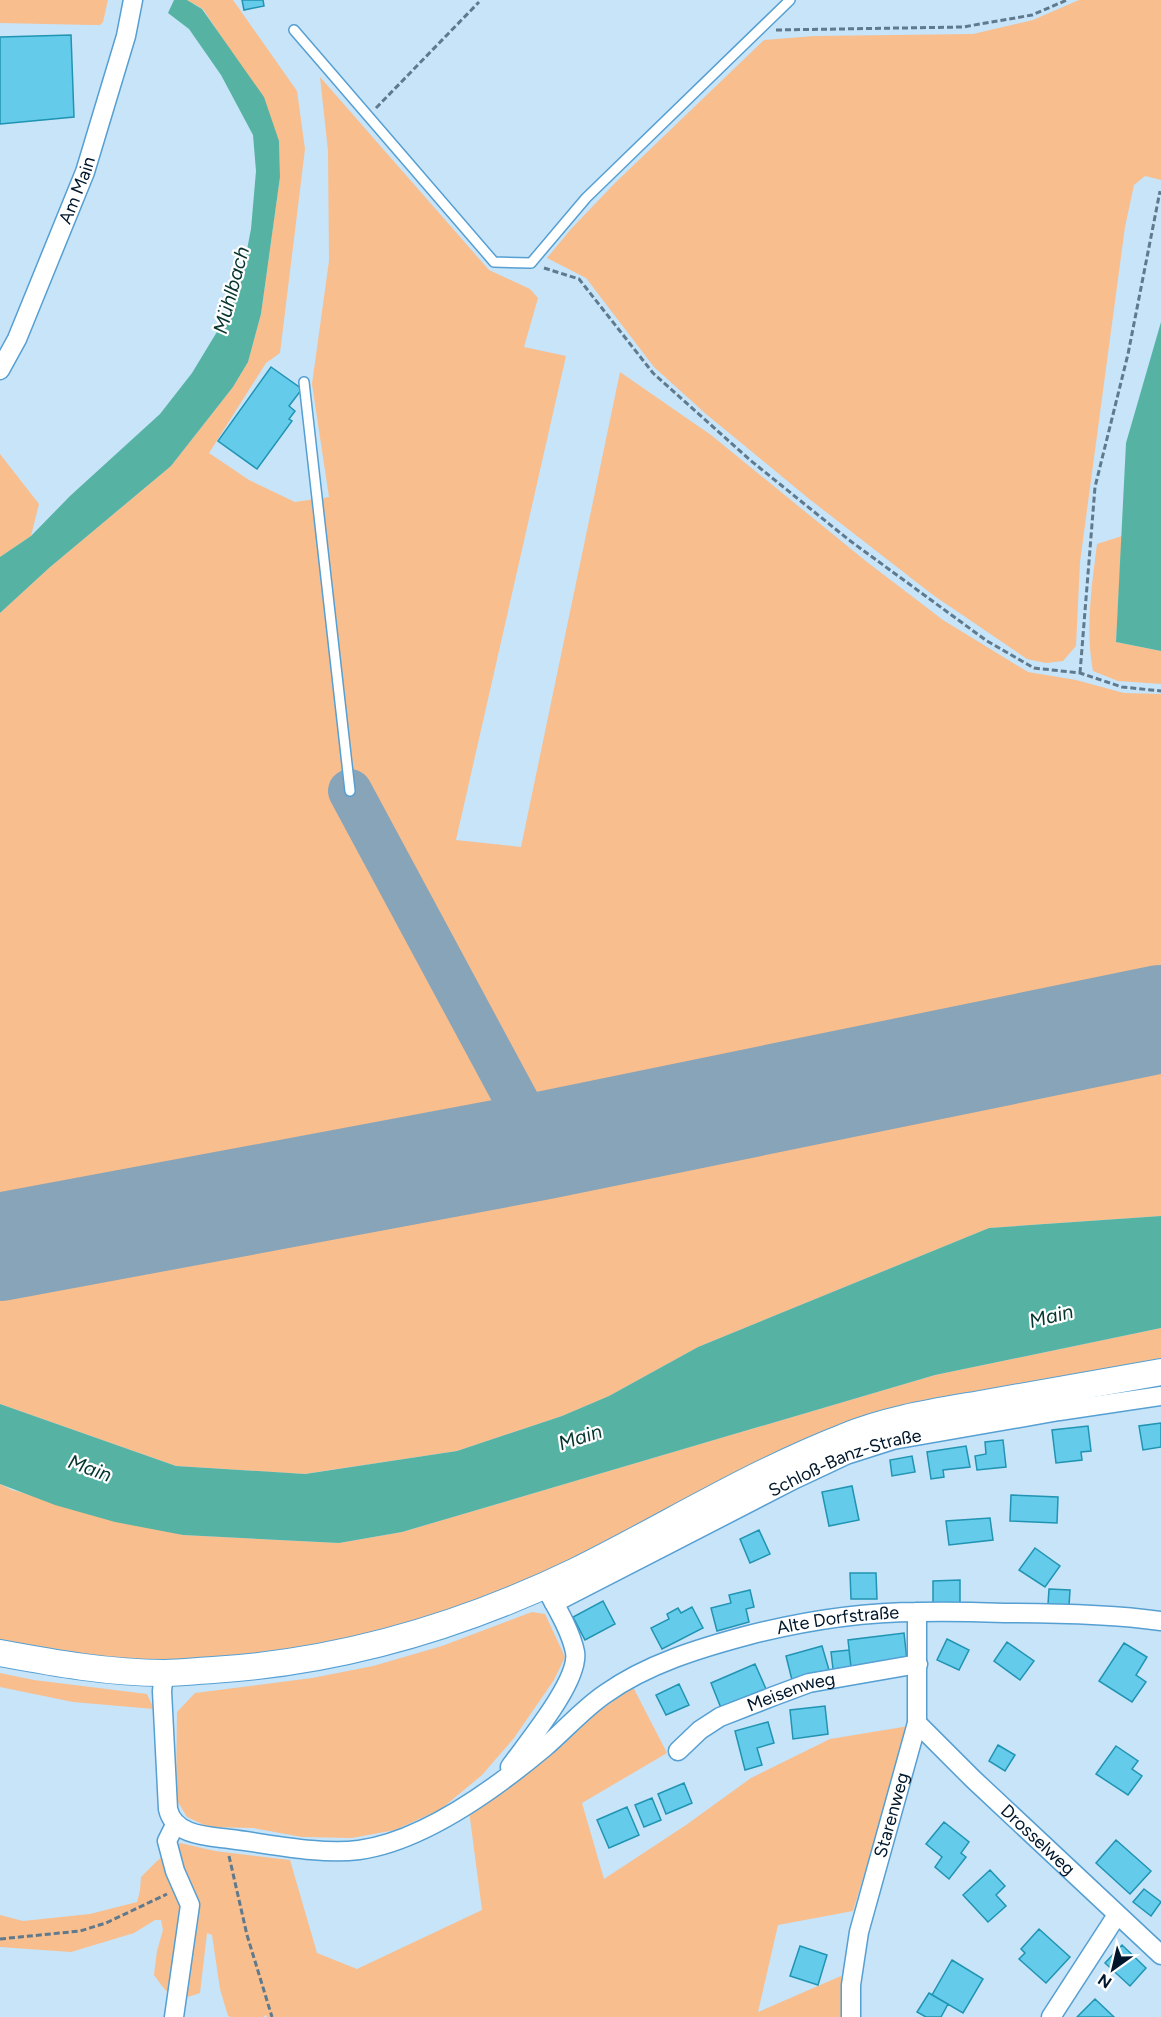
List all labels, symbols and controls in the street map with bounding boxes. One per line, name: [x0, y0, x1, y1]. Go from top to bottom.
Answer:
street label: Am Main: [54, 154, 100, 227]
water label: Mühlbach: [208, 244, 254, 336]
water label: Main: [1027, 1299, 1075, 1333]
water label: Main: [555, 1419, 605, 1455]
street label: Schloß-Banz-Straße: [765, 1424, 923, 1502]
water label: Main: [65, 1449, 115, 1487]
street label: Alte Dorfstraße: [775, 1601, 900, 1639]
street label: Meisenweg: [744, 1668, 837, 1716]
street label: Starenweg: [869, 1770, 914, 1860]
street label: Drosselweg: [996, 1800, 1080, 1880]
north arrow: [1083, 1939, 1143, 1999]
text: N: [1094, 1970, 1115, 1992]

